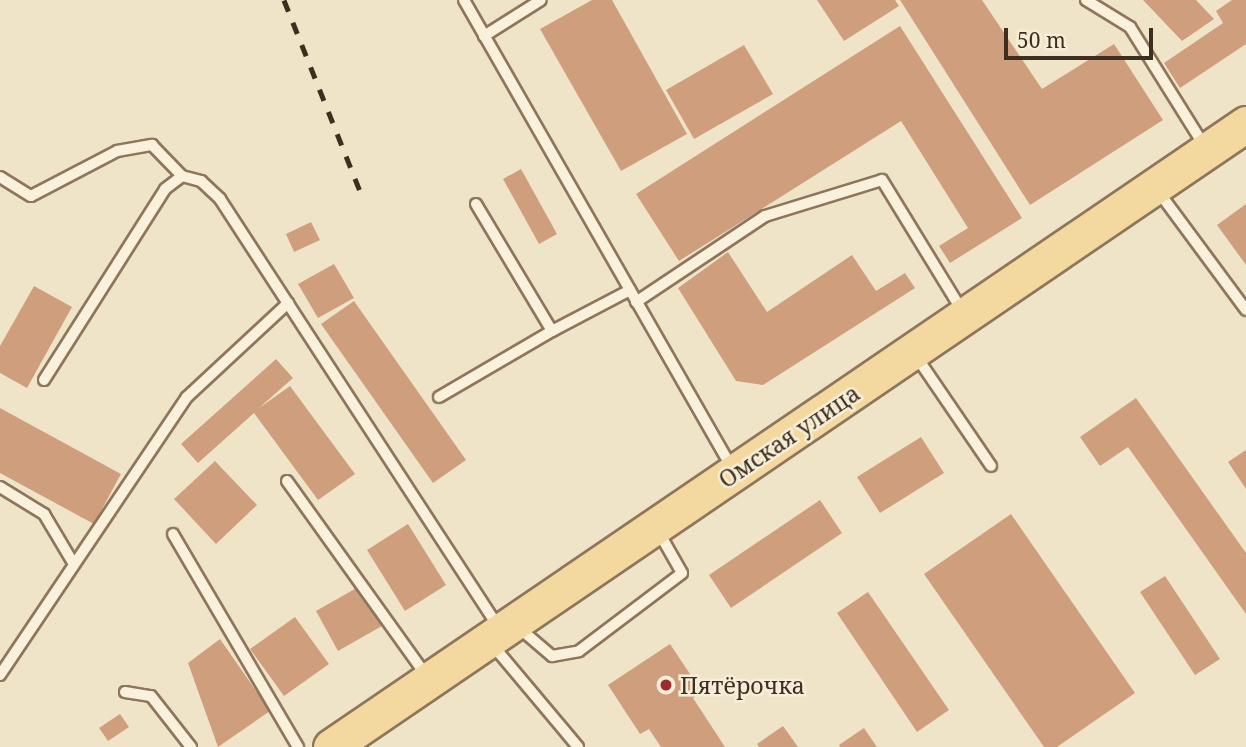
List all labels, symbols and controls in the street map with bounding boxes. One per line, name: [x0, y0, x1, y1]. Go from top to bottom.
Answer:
scale bar: [1008, 14, 1157, 58]
text: 50 m: [1017, 26, 1066, 54]
street label: Омская улица: [713, 379, 865, 493]
place label: Пятёрочка: [680, 671, 805, 699]
marker: Пятёрочка: [658, 677, 674, 693]

